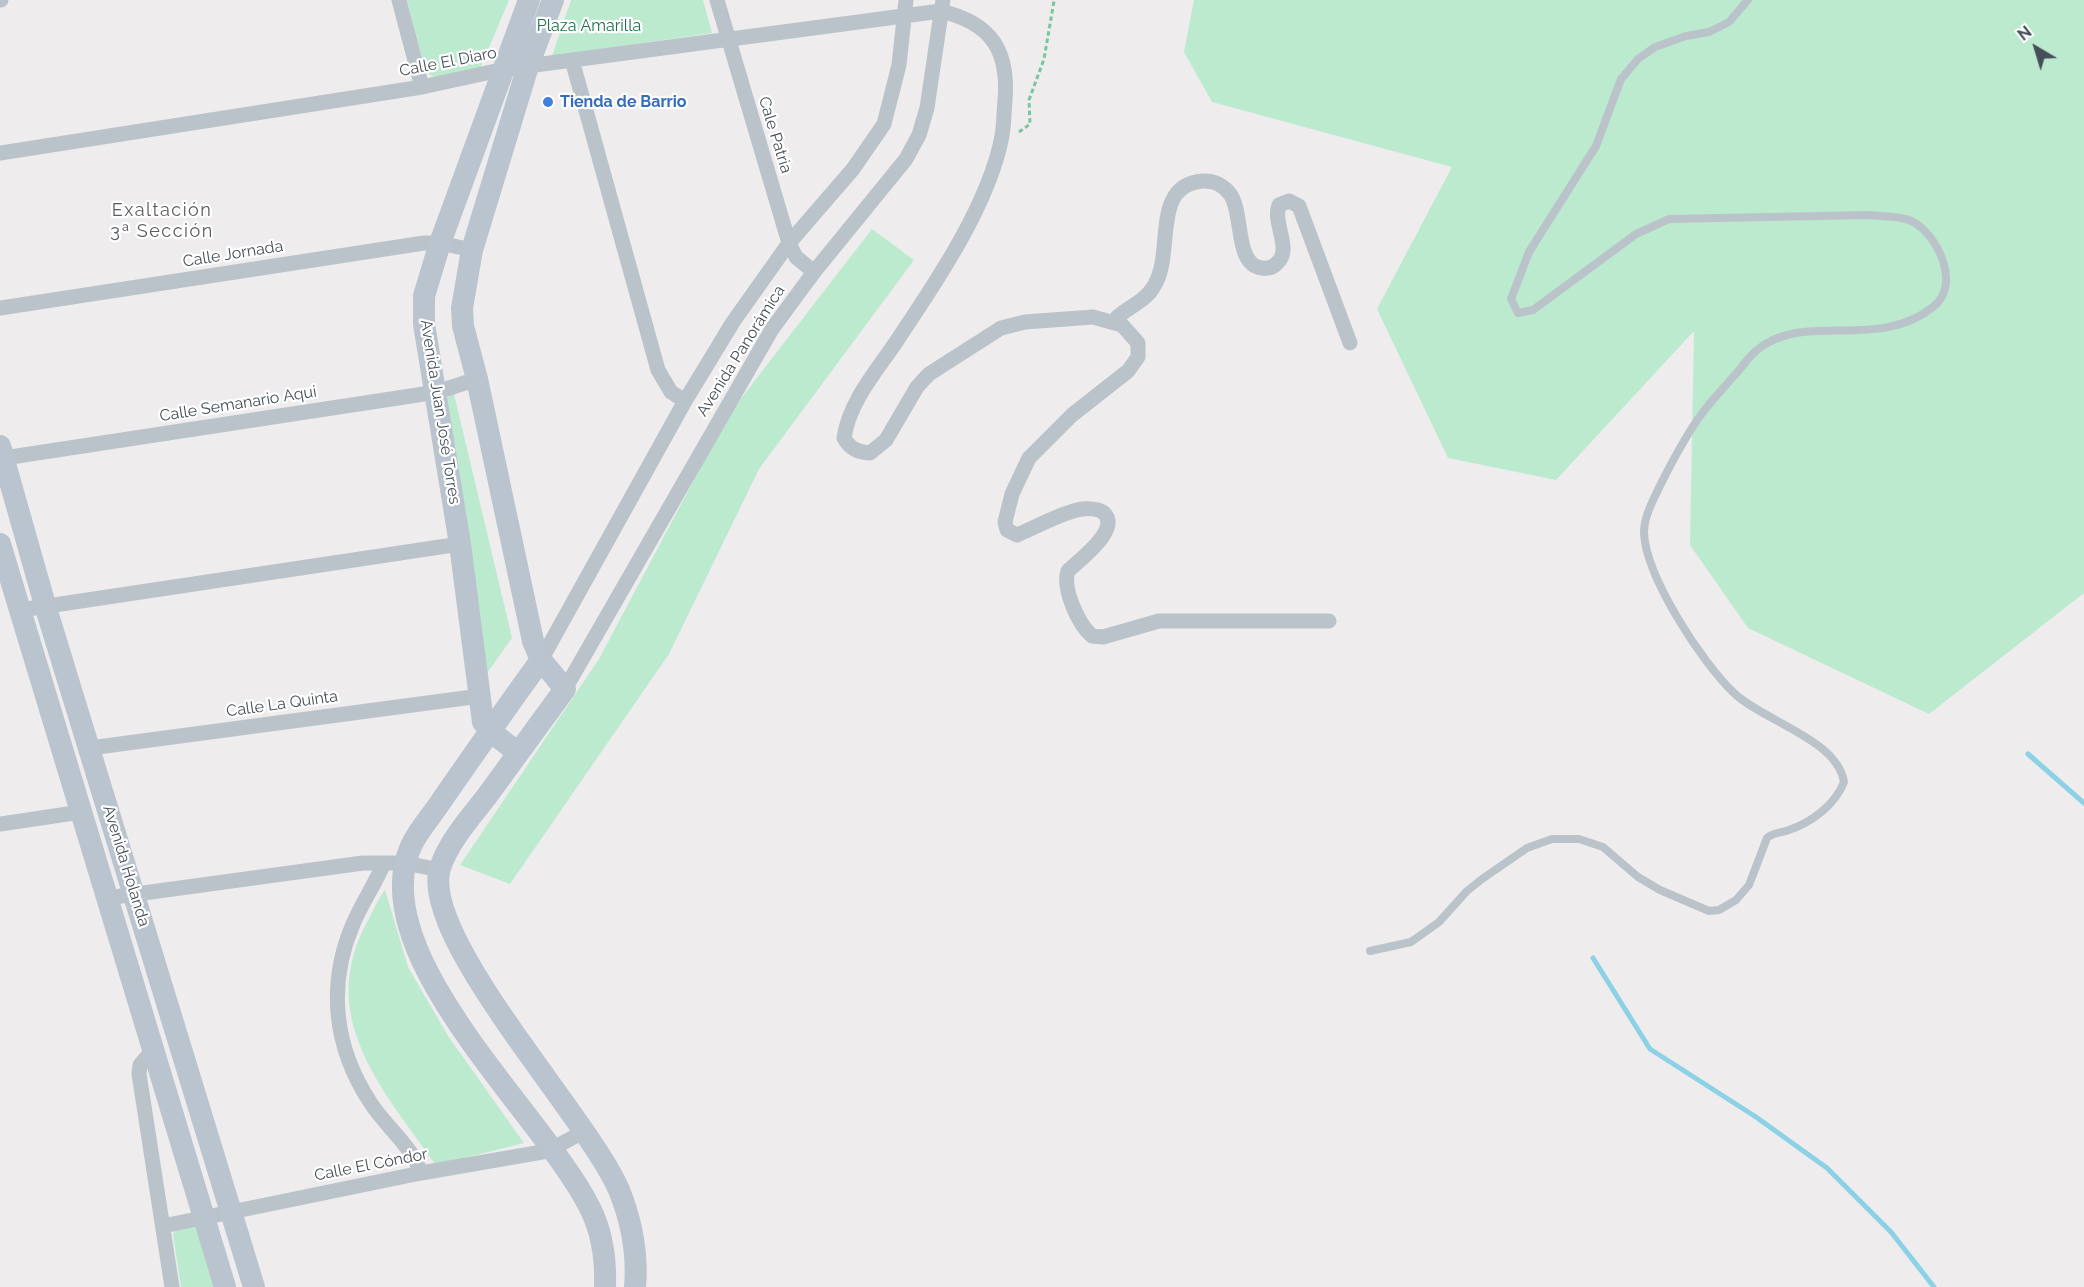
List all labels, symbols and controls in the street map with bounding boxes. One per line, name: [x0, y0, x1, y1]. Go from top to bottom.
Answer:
park label: Plaza Amarilla: [537, 16, 641, 36]
north arrow: [2006, 18, 2066, 78]
text: N: [2014, 22, 2035, 45]
street label: Calle El Diaro: [398, 43, 498, 81]
place label: Tienda de Barrio: [560, 92, 687, 112]
street label: Cale Patria: [754, 94, 796, 176]
marker: Tienda de Barrio: [541, 95, 555, 109]
district label: Exaltación 3ª Sección: [112, 200, 212, 242]
street label: Calle Jornada: [181, 237, 285, 271]
street label: Avenida Panorámica: [693, 282, 789, 420]
street label: Avenida Juan José Torres: [416, 318, 464, 506]
street label: Calle Semanario Aqui: [158, 382, 318, 426]
street label: Calle La Quinta: [225, 687, 339, 721]
street label: Avenida Holanda: [98, 803, 154, 929]
street label: Calle El Cóndor: [313, 1145, 429, 1185]

